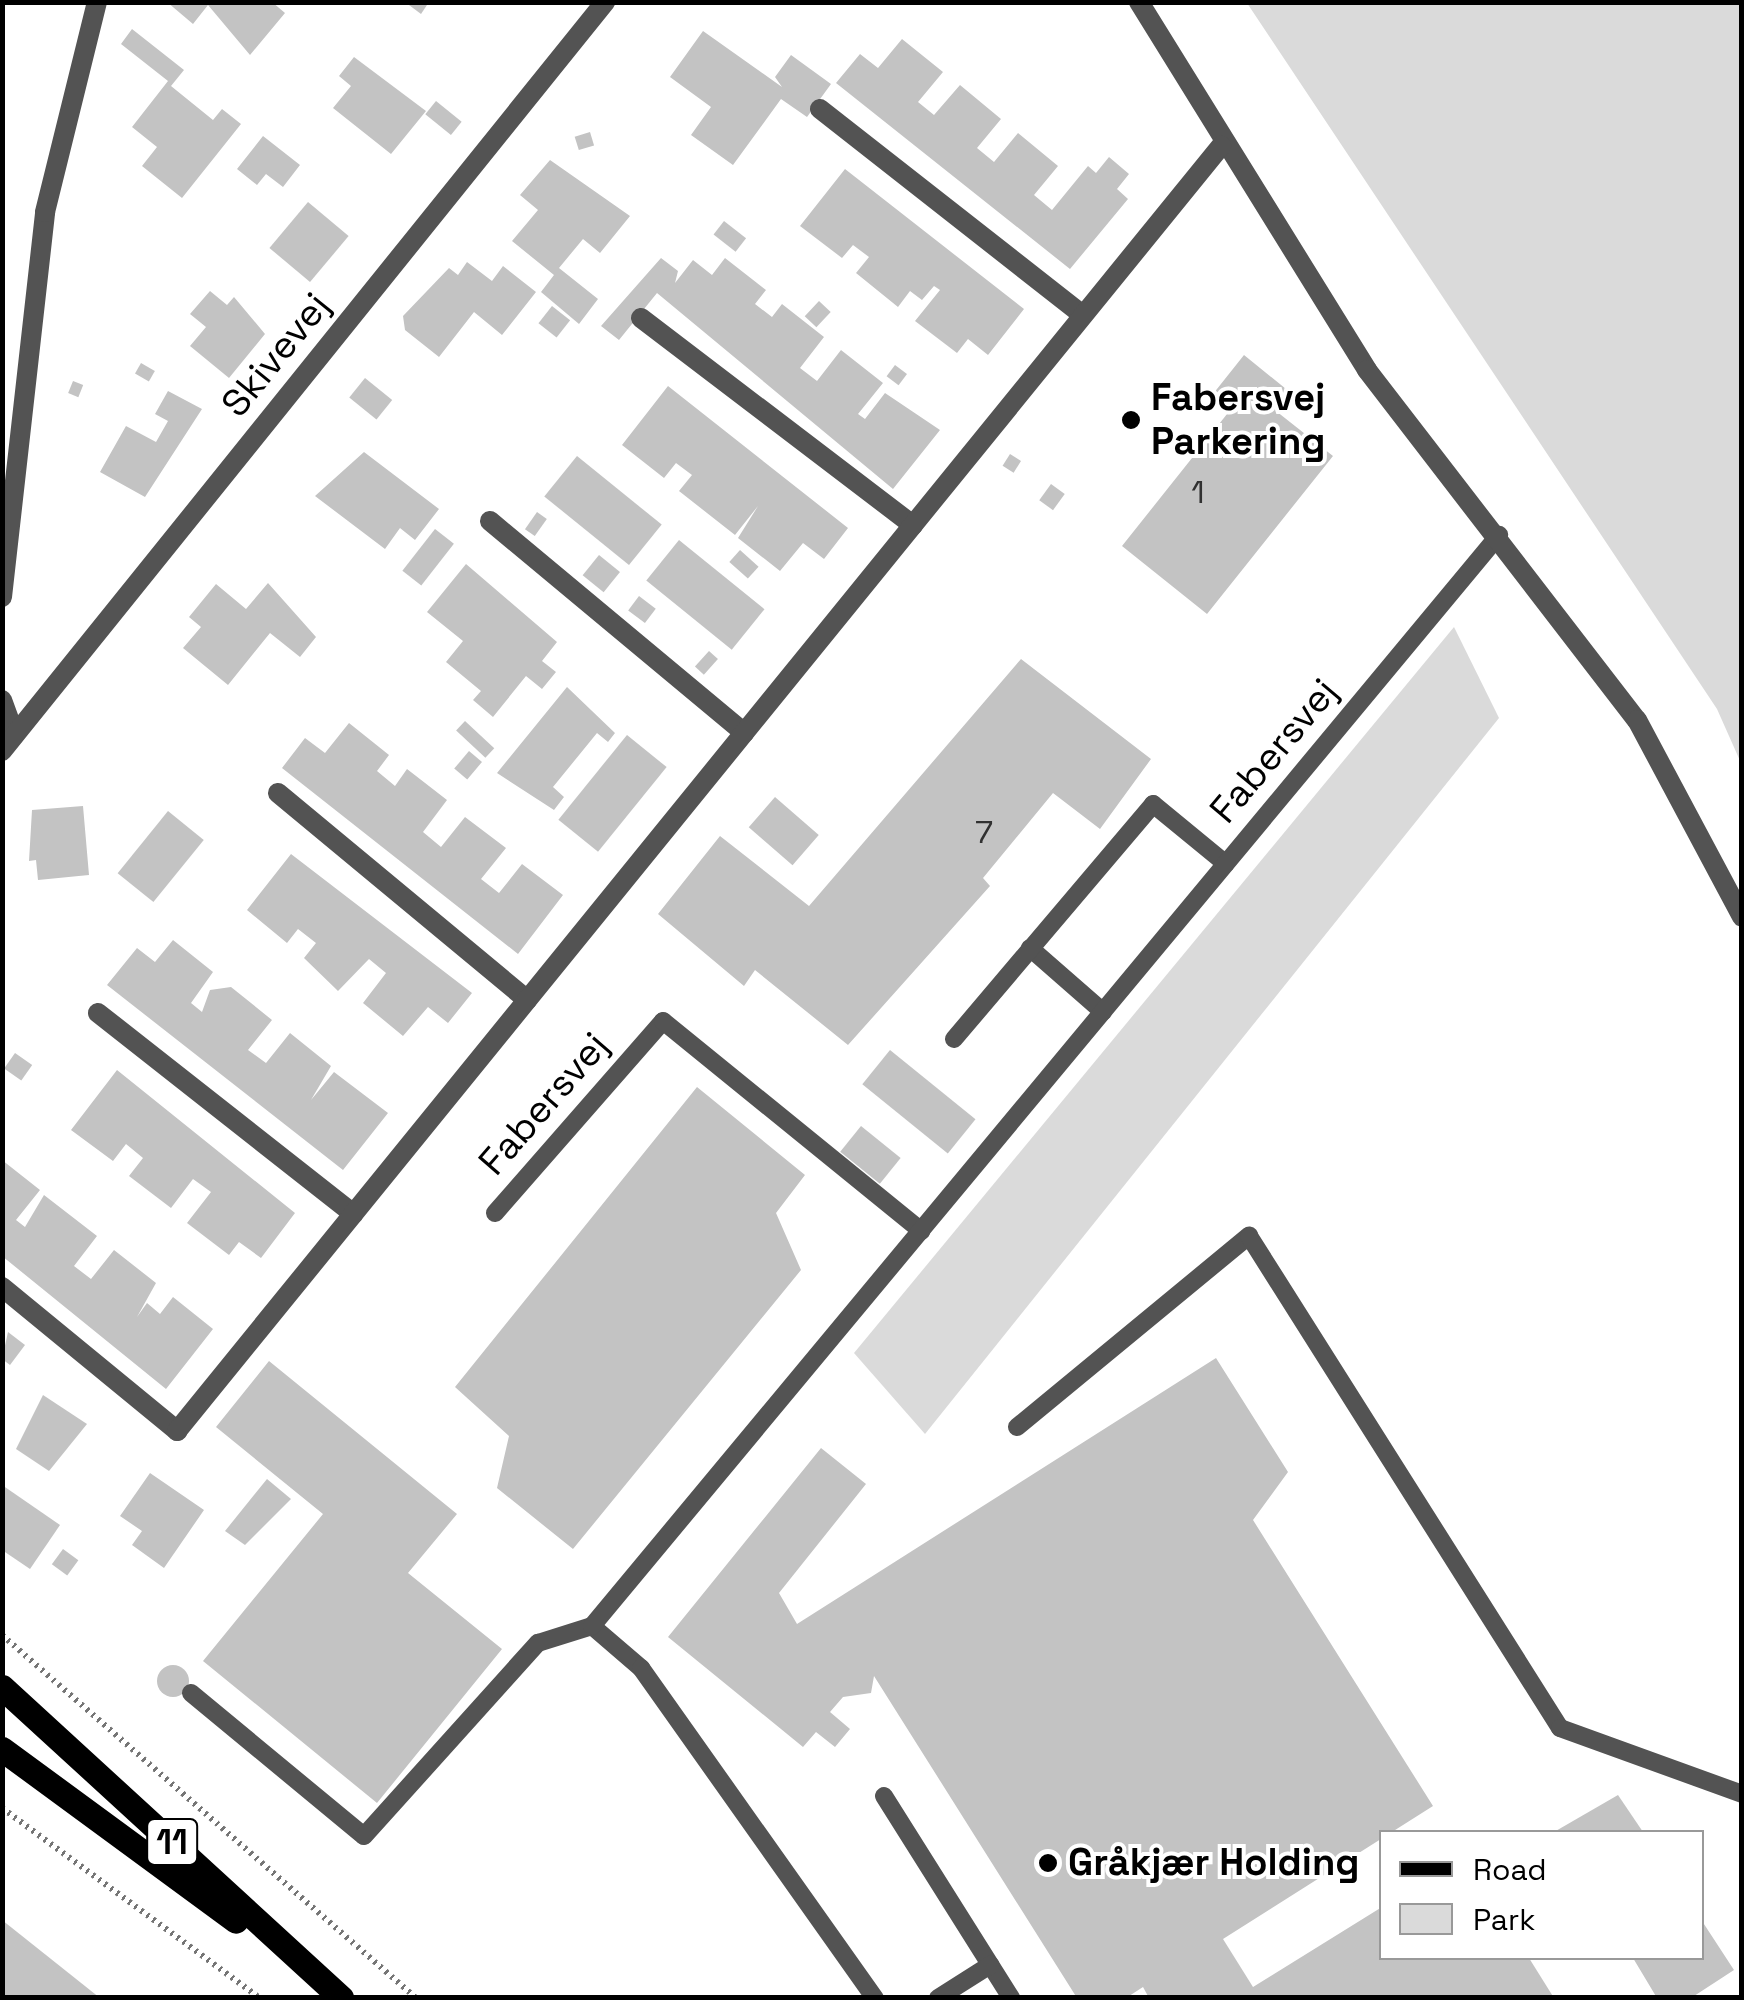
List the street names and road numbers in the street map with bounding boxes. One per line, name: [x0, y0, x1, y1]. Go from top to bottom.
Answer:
street label: Skivevej: [212, 284, 340, 426]
street label: Fabersvej: [1201, 670, 1347, 832]
street label: Fabersvej: [470, 1023, 618, 1185]
road number: 11: [144, 1812, 200, 1872]

